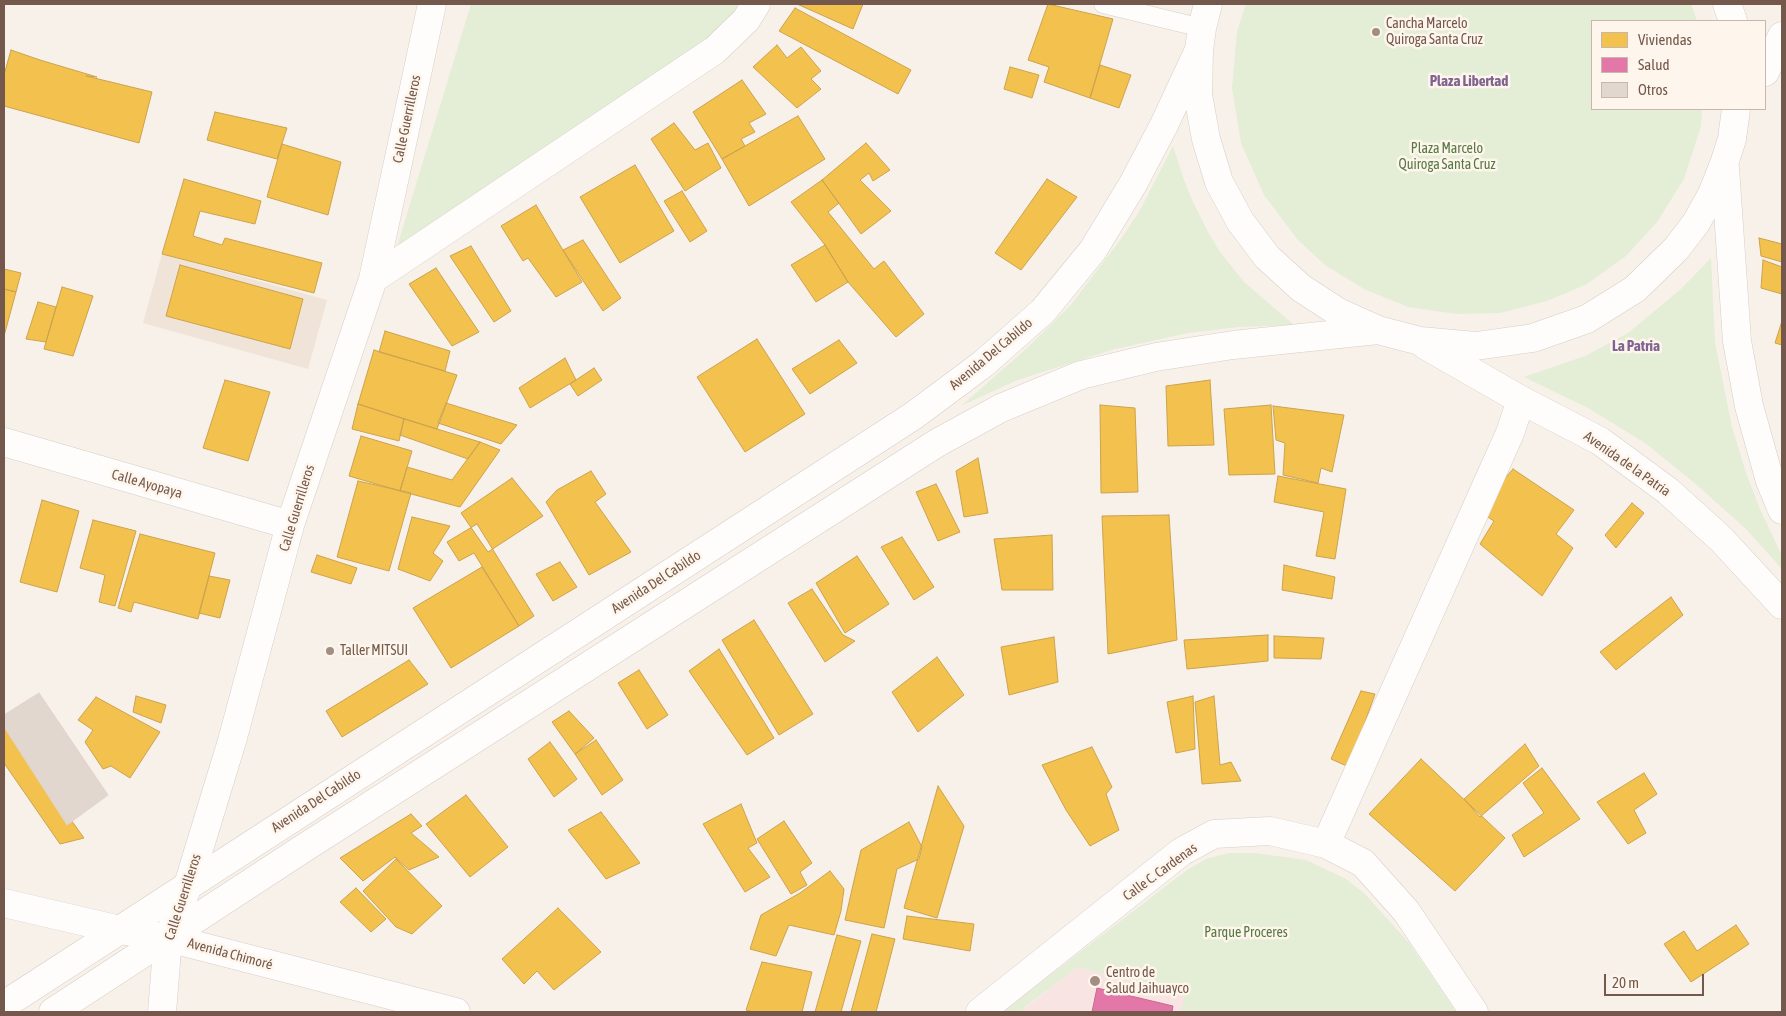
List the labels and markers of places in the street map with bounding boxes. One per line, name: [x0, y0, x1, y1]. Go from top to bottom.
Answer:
place label: Cancha Marcelo Quiroga Santa Cruz: [1386, 16, 1483, 48]
marker: Cancha Marcelo Quiroga Santa Cruz: [1370, 26, 1382, 38]
place label: Taller MITSUI: [340, 643, 408, 659]
marker: Taller MITSUI: [324, 645, 336, 657]
place label: Centro de Salud Jaihuayco: [1106, 965, 1189, 998]
marker: Centro de Salud Jaihuayco: [1088, 974, 1102, 988]

